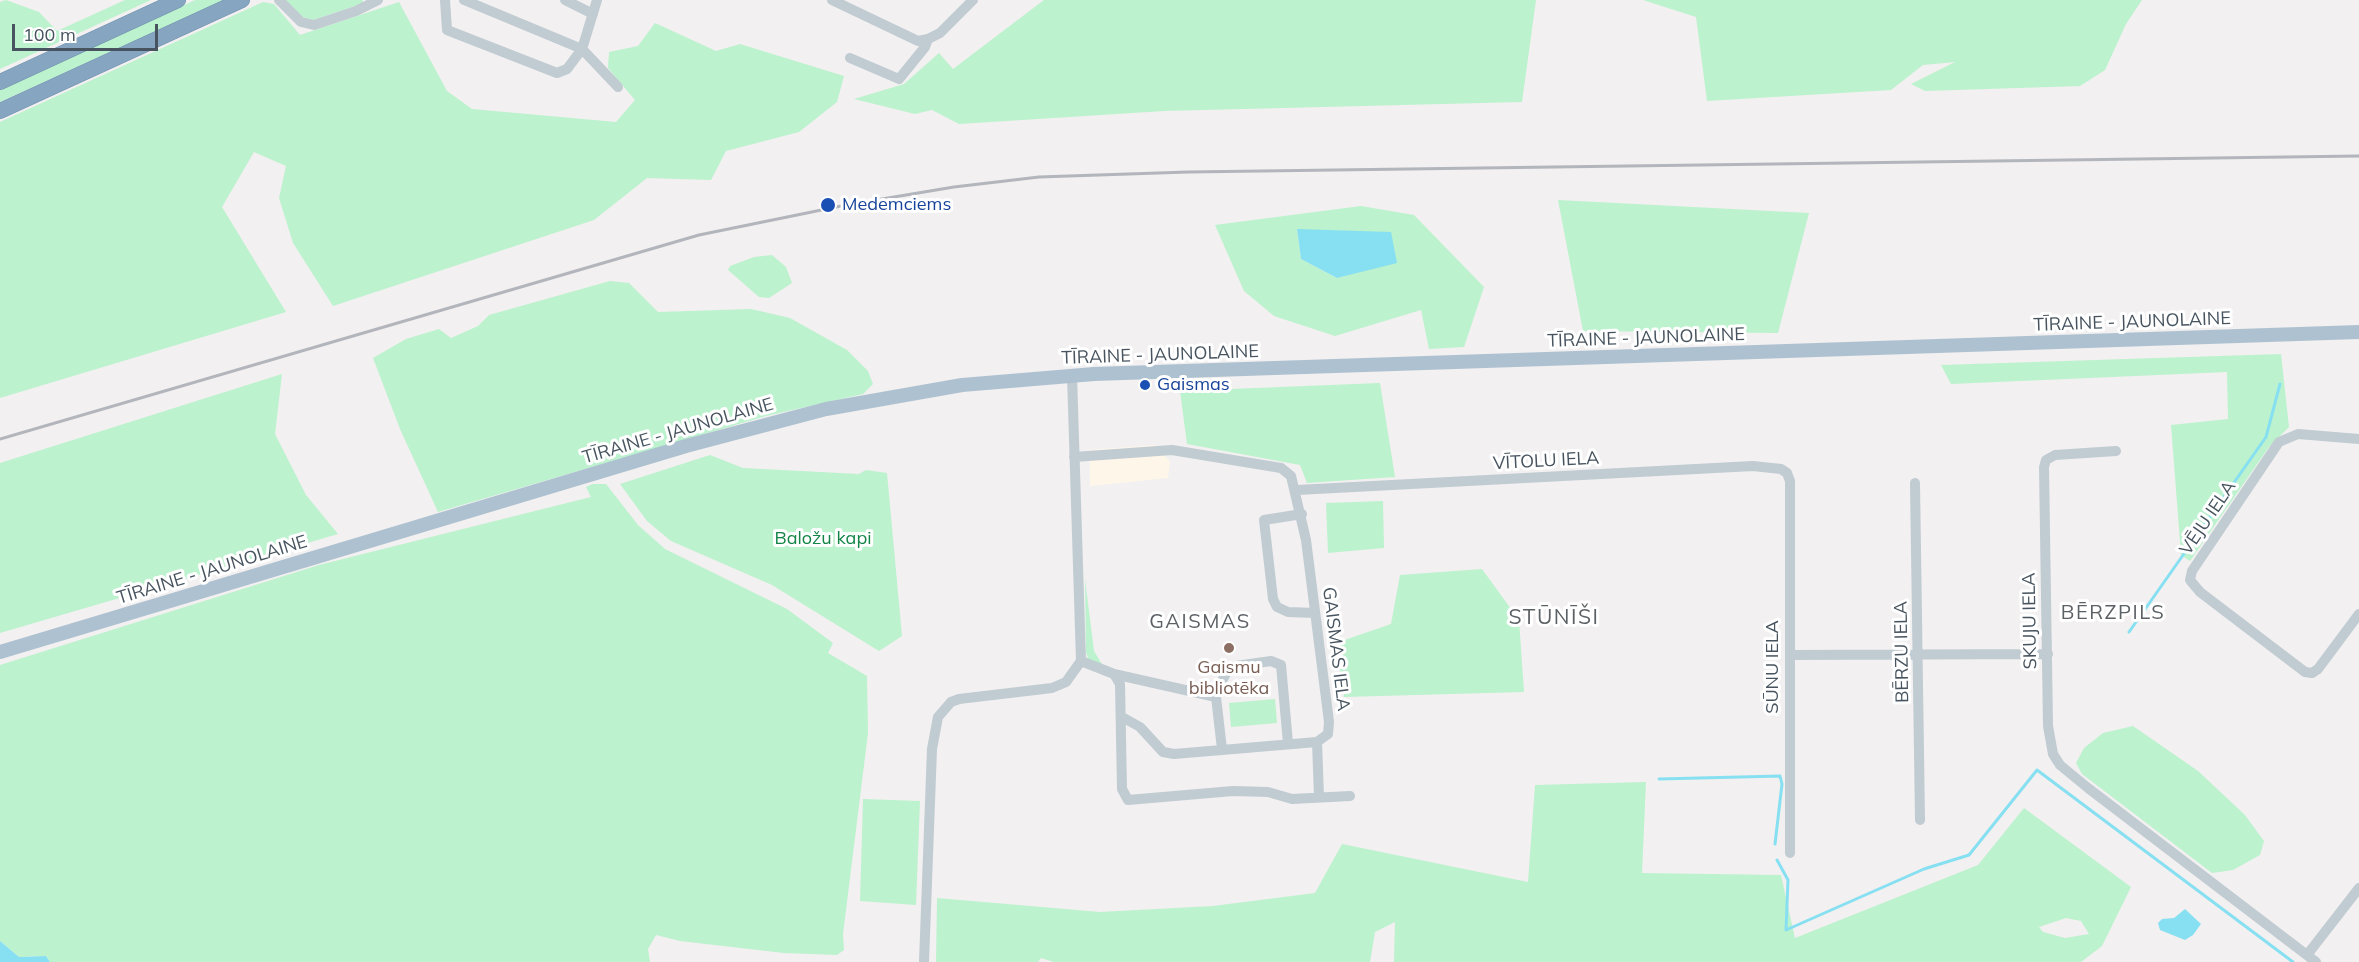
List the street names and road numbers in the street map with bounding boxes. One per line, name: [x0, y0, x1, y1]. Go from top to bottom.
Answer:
street label: TĪRAINE - JAUNOLAINE: [2033, 308, 2231, 336]
street label: TĪRAINE - JAUNOLAINE: [1547, 324, 1745, 352]
street label: TĪRAINE - JAUNOLAINE: [1061, 341, 1259, 369]
street label: TĪRAINE - JAUNOLAINE: [580, 393, 776, 469]
street label: VĪTOLU IELA: [1492, 447, 1600, 475]
street label: VĒJU IELA: [2175, 477, 2241, 559]
street label: TĪRAINE - JAUNOLAINE: [114, 531, 310, 609]
street label: SKUJU IELA: [2018, 572, 2042, 670]
street label: GAISMAS IELA: [1318, 586, 1354, 712]
street label: BĒRZU IELA: [1890, 601, 1914, 703]
street label: SŪNU IELA: [1762, 620, 1784, 714]

